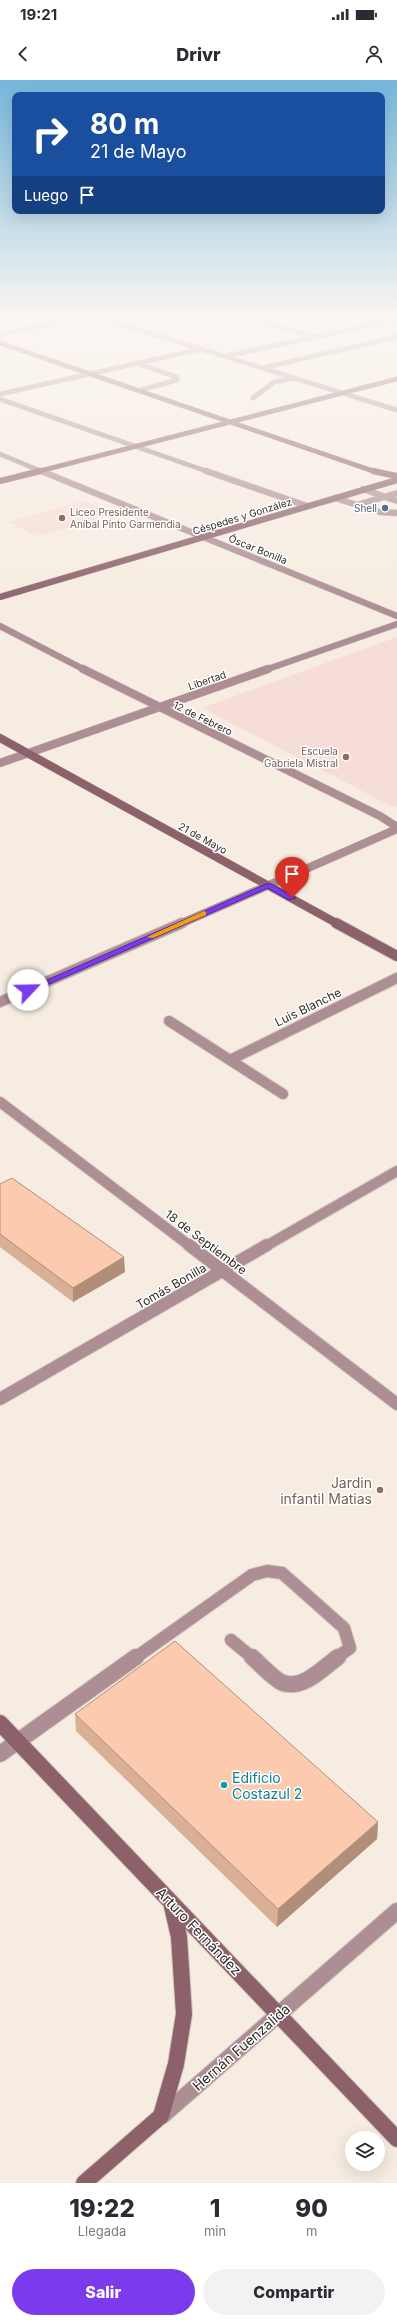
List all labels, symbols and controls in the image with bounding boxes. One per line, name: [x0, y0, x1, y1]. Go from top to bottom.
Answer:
text: 19:21: [20, 5, 57, 24]
icon: back: [12, 43, 34, 65]
icon: person: [363, 43, 385, 65]
text: Drivr: [176, 44, 221, 65]
text: 80 m: [90, 107, 159, 141]
icon: right: [24, 108, 76, 160]
text: 21 de Mayo: [90, 141, 187, 162]
icon: arrive: [76, 184, 98, 206]
text: Luego: [24, 186, 68, 205]
street label: Céspedes y González: [191, 495, 293, 537]
place label: Shell: [354, 502, 377, 514]
marker: Shell: [380, 503, 390, 513]
place label: Liceo Presidente Aníbal Pinto Garmendia: [70, 506, 181, 530]
marker: Liceo Presidente Aníbal Pinto Garmendia: [57, 513, 67, 523]
street label: Óscar Bonilla: [227, 531, 289, 566]
street label: Libertad: [187, 668, 227, 692]
street label: 12 de Febrero: [172, 699, 234, 737]
place label: Escuela Gabriela Mistral: [264, 745, 338, 769]
marker: Escuela Gabriela Mistral: [341, 752, 351, 762]
street label: 21 de Mayo: [177, 820, 229, 856]
pin: [275, 857, 309, 898]
icon: arrive: [281, 863, 303, 885]
position arrow: [7, 969, 49, 1011]
street label: Luis Blanche: [272, 984, 344, 1030]
street label: 18 de Septiembre: [162, 1206, 250, 1278]
street label: Tomás Bonilla: [133, 1260, 209, 1312]
place label: Jardin infantil Matias: [280, 1474, 372, 1507]
marker: Jardin infantil Matias: [375, 1485, 385, 1495]
place label: Edificio Costazul 2: [232, 1769, 302, 1802]
marker: Edificio Costazul 2: [219, 1780, 229, 1790]
street label: Arturo Fernández: [153, 1884, 245, 1978]
street label: Hernán Fuenzalida: [189, 2000, 293, 2094]
map controls: [345, 2131, 385, 2171]
button: layers: [345, 2131, 385, 2171]
text: 19:22: [69, 2194, 135, 2223]
text: 1: [210, 2194, 220, 2223]
text: 90: [295, 2194, 328, 2223]
text: Llegada: [78, 2223, 126, 2239]
text: min: [204, 2223, 226, 2239]
text: m: [306, 2223, 317, 2239]
button: Salir: [12, 2269, 195, 2315]
button: Compartir: [203, 2269, 385, 2315]

